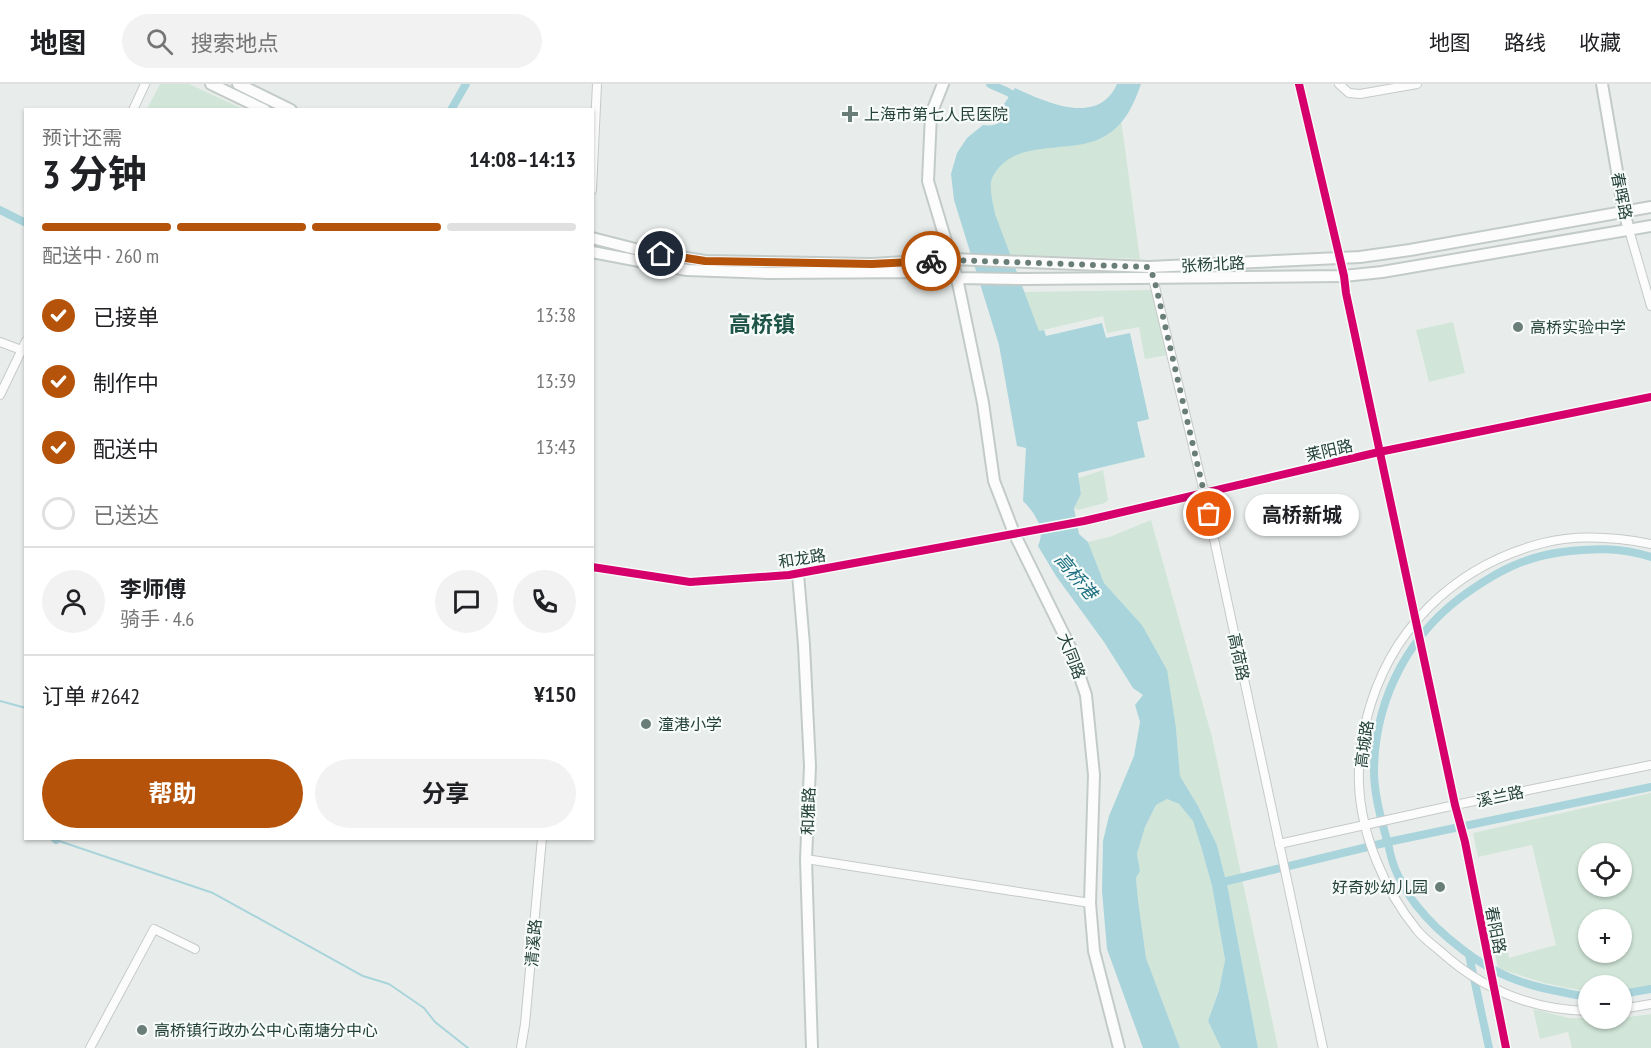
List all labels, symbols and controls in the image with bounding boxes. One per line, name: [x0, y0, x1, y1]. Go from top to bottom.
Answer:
search box: [122, 14, 542, 68]
text: 地图: [30, 24, 86, 61]
icon: search: [143, 25, 176, 58]
text: 搜索地点: [191, 29, 279, 57]
text: 地图: [1429, 29, 1471, 56]
text: 路线: [1504, 29, 1546, 56]
text: 收藏: [1579, 29, 1621, 56]
place label: 上海市第七人民医院: [864, 104, 1008, 124]
marker: 上海市第七人民医院: [841, 105, 859, 123]
text: 预计还需: [42, 125, 122, 151]
text: 14:08–14:13: [469, 145, 576, 173]
text: 3 分钟: [42, 148, 147, 199]
street label: 春晖路: [1608, 171, 1636, 221]
pin: [635, 228, 686, 279]
courier: [901, 231, 961, 291]
icon: home: [644, 237, 677, 270]
text: 配送中 · 260 m: [42, 243, 159, 269]
icon: bike: [915, 245, 948, 278]
street label: 张杨北路: [1181, 252, 1245, 276]
icon: check: [42, 299, 75, 332]
text: 13:38: [536, 302, 576, 328]
text: 已接单: [93, 303, 159, 331]
district label: 高桥镇: [729, 310, 795, 338]
place label: 高桥实验中学: [1530, 317, 1626, 337]
marker: 高桥实验中学: [1511, 320, 1525, 334]
icon: check: [42, 365, 75, 398]
text: 13:39: [536, 368, 576, 394]
text: 制作中: [93, 369, 159, 397]
icon: check: [42, 431, 75, 464]
text: 13:43: [536, 434, 576, 460]
text: 配送中: [93, 435, 159, 463]
street label: 莱阳路: [1303, 435, 1355, 465]
pin: [1183, 488, 1234, 539]
callout: 高桥新城: [1245, 493, 1359, 535]
icon: bag: [1192, 497, 1225, 530]
text: 已送达: [93, 501, 159, 529]
text: 高桥新城: [1262, 502, 1342, 528]
street label: 和龙路: [777, 544, 827, 572]
water label: 高桥港: [1050, 548, 1104, 606]
button: person: [42, 570, 105, 633]
button: chat: [435, 570, 498, 633]
button: phone: [513, 570, 576, 633]
text: 李师傅: [120, 575, 186, 603]
text: 骑手 · 4.6: [120, 606, 194, 632]
street label: 大同路: [1054, 630, 1090, 682]
street label: 高荷路: [1224, 631, 1254, 683]
text: ¥150: [534, 680, 576, 708]
text: 订单 #2642: [42, 682, 140, 710]
place label: 潼港小学: [658, 714, 722, 734]
marker: 潼港小学: [639, 717, 653, 731]
street label: 高城路: [1351, 719, 1377, 769]
button: 帮助: [42, 759, 303, 828]
button: 分享: [315, 759, 576, 828]
street label: 溪兰路: [1474, 781, 1526, 811]
street label: 和雅路: [797, 787, 819, 835]
map controls: [1578, 843, 1632, 1029]
button: locate: [1578, 843, 1632, 897]
place label: 好奇妙幼儿园: [1332, 877, 1428, 897]
marker: 好奇妙幼儿园: [1433, 880, 1447, 894]
street label: 春阳路: [1482, 905, 1510, 955]
button: +: [1578, 909, 1632, 963]
street label: 清溪路: [521, 918, 545, 968]
button: −: [1578, 975, 1632, 1029]
place label: 高桥镇行政办公中心南塘分中心: [154, 1020, 378, 1040]
marker: 高桥镇行政办公中心南塘分中心: [135, 1023, 149, 1037]

